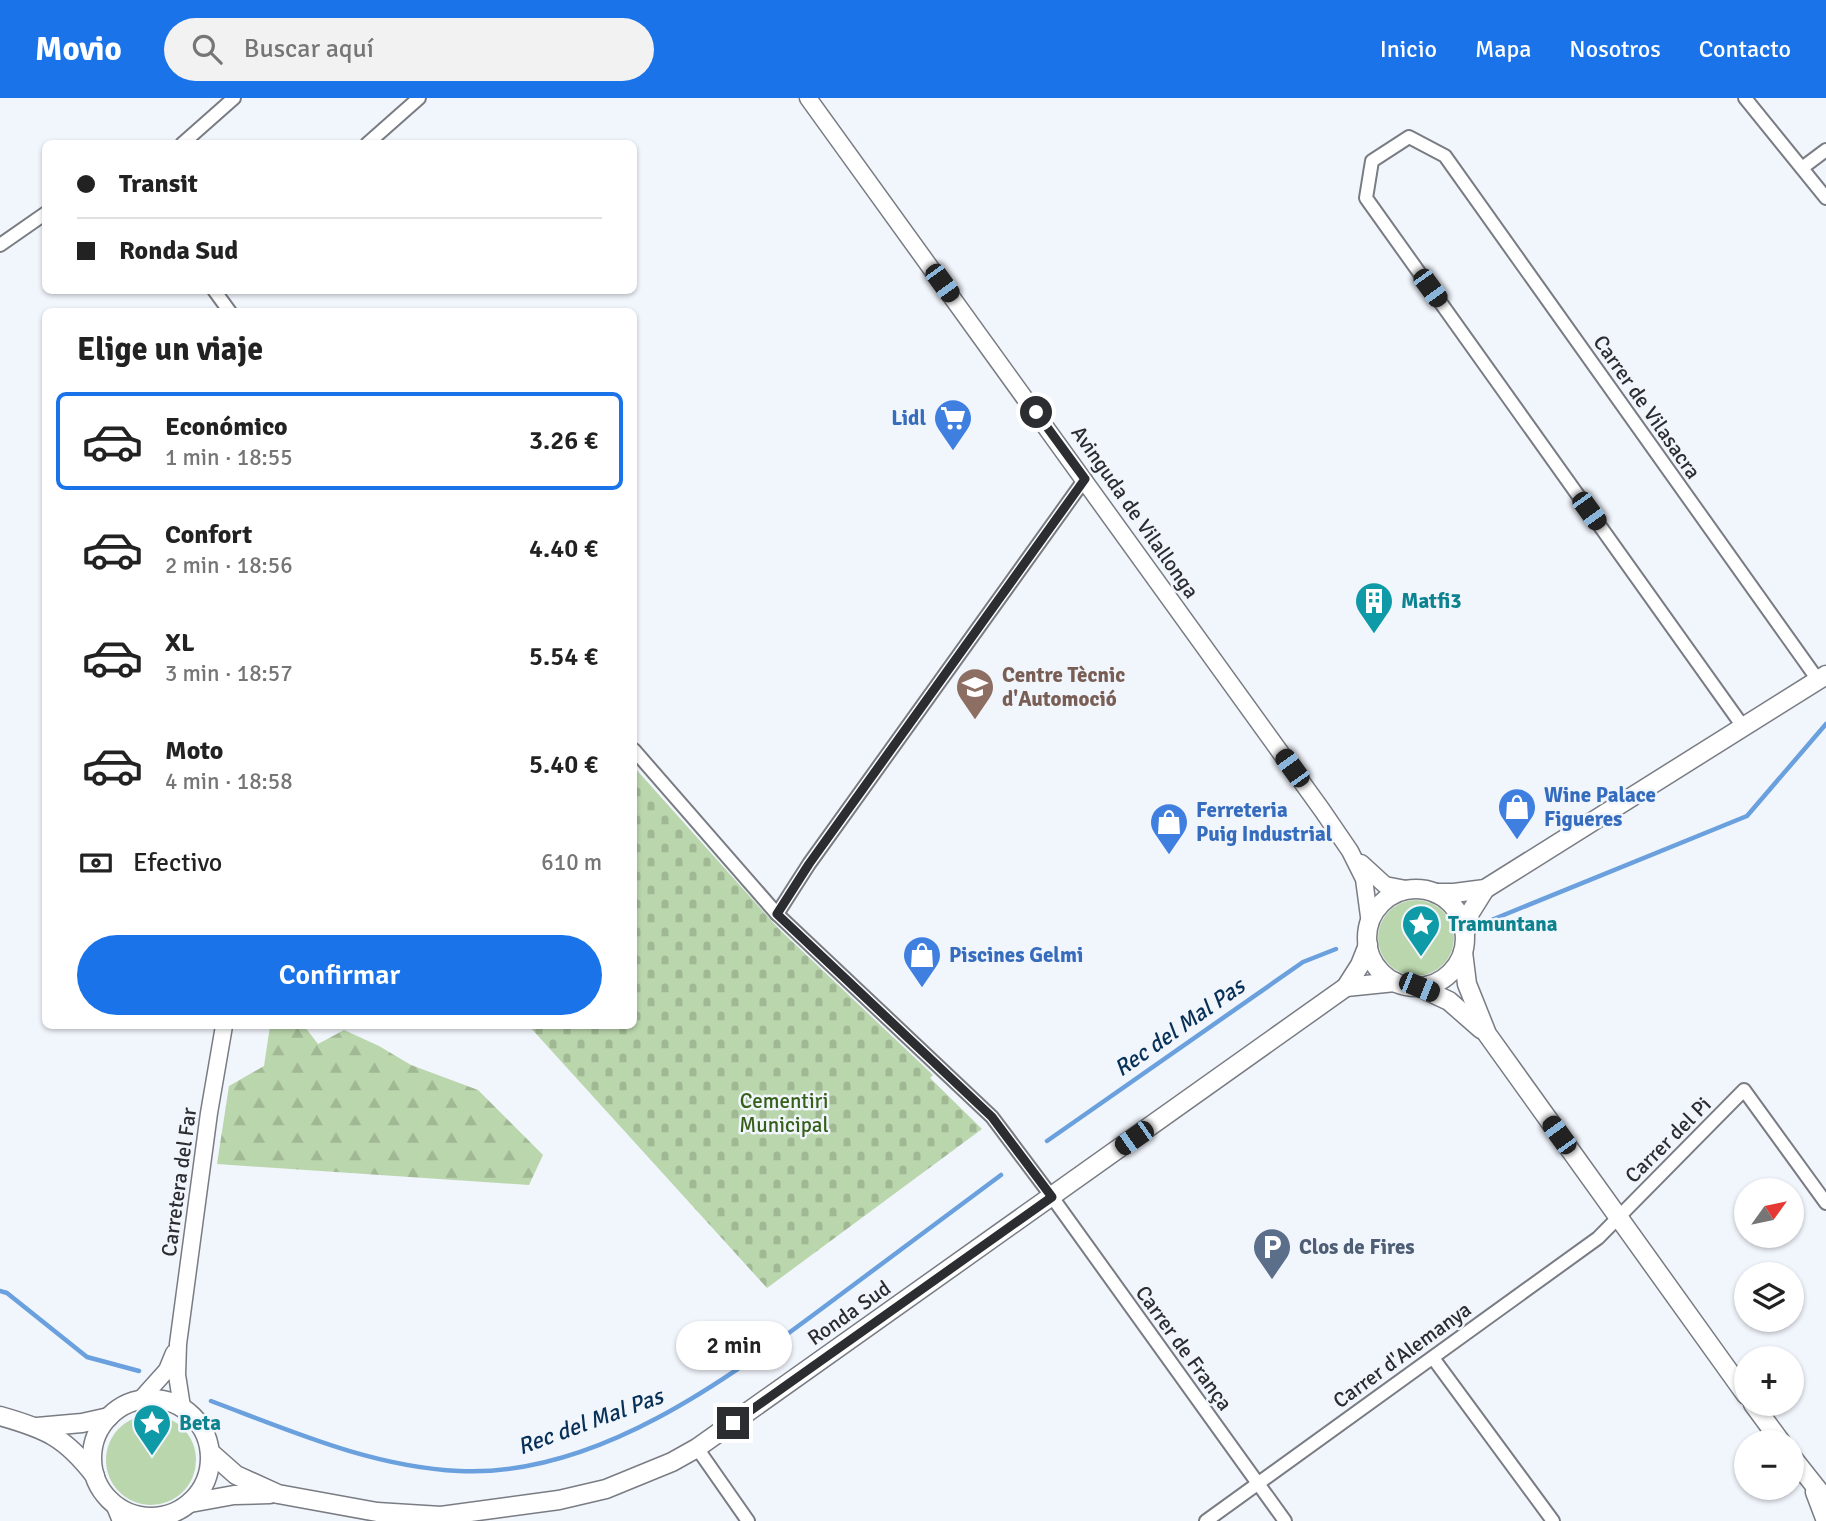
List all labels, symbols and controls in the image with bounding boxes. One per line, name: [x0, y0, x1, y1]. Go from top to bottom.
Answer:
search box: [164, 18, 654, 81]
text: Movio: [35, 29, 122, 70]
icon: search: [188, 30, 226, 68]
text: Buscar aquí: [244, 33, 374, 65]
text: Inicio: [1380, 34, 1437, 64]
text: Mapa: [1475, 34, 1531, 64]
text: Nosotros: [1569, 34, 1661, 64]
text: Contacto: [1699, 34, 1791, 64]
text: Transit: [119, 168, 198, 200]
text: Ronda Sud: [119, 235, 238, 267]
car: [922, 260, 963, 306]
car: [1410, 265, 1451, 311]
text: Elige un viaje: [77, 330, 263, 369]
street label: Carrer de Vilasacra: [1588, 330, 1706, 484]
route start: [1020, 396, 1052, 428]
supermarket icon: Lidl: [932, 397, 974, 452]
place label: Lidl: [891, 405, 926, 431]
icon: car: [81, 410, 144, 473]
text: Económico: [165, 411, 288, 443]
street label: Avinguda de Vilallonga: [1066, 421, 1204, 603]
text: 3.26 €: [529, 425, 598, 457]
text: 1 min · 18:55: [165, 443, 293, 472]
car: [1569, 488, 1610, 534]
icon: car: [81, 518, 144, 581]
text: Confort: [165, 519, 252, 551]
text: 4.40 €: [529, 533, 598, 565]
text: 2 min · 18:56: [165, 551, 293, 580]
building icon: Matfi3: [1353, 580, 1395, 635]
place label: Matfi3: [1401, 588, 1462, 614]
icon: car: [81, 626, 144, 689]
text: XL: [165, 627, 195, 659]
text: 5.54 €: [529, 641, 598, 673]
text: 3 min · 18:57: [165, 659, 293, 688]
place label: Centre Tècnic d'Automoció: [1002, 662, 1125, 712]
school or university icon: Centre Tècnic d'Automoció: [954, 666, 996, 721]
icon: car: [81, 734, 144, 797]
text: Moto: [165, 735, 223, 767]
car: [1272, 745, 1313, 791]
text: 5.40 €: [529, 749, 598, 781]
text: 4 min · 18:58: [165, 767, 293, 796]
place label: Wine Palace Figueres: [1544, 782, 1656, 832]
shop icon: Wine Palace Figueres: [1496, 786, 1538, 841]
place label: Ferreteria Puig Industrial: [1196, 797, 1333, 847]
shop icon: Ferreteria Puig Industrial: [1148, 801, 1190, 856]
icon: cash: [77, 844, 115, 882]
text: Efectivo: [133, 847, 222, 879]
text: 610 m: [541, 848, 602, 877]
place icon: Tramuntana: [1400, 903, 1442, 958]
place label: Tramuntana: [1448, 911, 1558, 937]
shop icon: Piscines Gelmi: [901, 934, 943, 989]
button: Confirmar: [77, 935, 602, 1015]
place label: Piscines Gelmi: [949, 942, 1083, 968]
car: [1396, 969, 1443, 1005]
water label: Rec del Mal Pas: [1108, 971, 1252, 1083]
park label: Cementiri Municipal: [739, 1088, 829, 1138]
street label: Carrer del Pi: [1620, 1092, 1716, 1188]
street label: Carretera del Far: [156, 1105, 202, 1258]
car: [1539, 1112, 1580, 1158]
car: [1111, 1117, 1158, 1159]
north arrow: [1734, 1178, 1804, 1248]
map controls: [1734, 1178, 1804, 1500]
parking icon: Clos de Fires: [1251, 1226, 1293, 1281]
place label: Clos de Fires: [1299, 1234, 1415, 1260]
button: layers: [1734, 1262, 1804, 1332]
street label: Ronda Sud: [802, 1275, 896, 1351]
street label: Carrer de França: [1130, 1280, 1238, 1416]
street label: Carrer d'Alemanya: [1328, 1296, 1476, 1414]
callout: 2 min: [675, 1322, 791, 1370]
text: 2 min: [706, 1331, 762, 1360]
button: +: [1734, 1346, 1804, 1416]
water label: Rec del Mal Pas: [513, 1381, 669, 1461]
place icon: Beta: [131, 1402, 173, 1457]
route end: [717, 1407, 749, 1439]
place label: Beta: [179, 1410, 221, 1436]
button: −: [1734, 1430, 1804, 1500]

